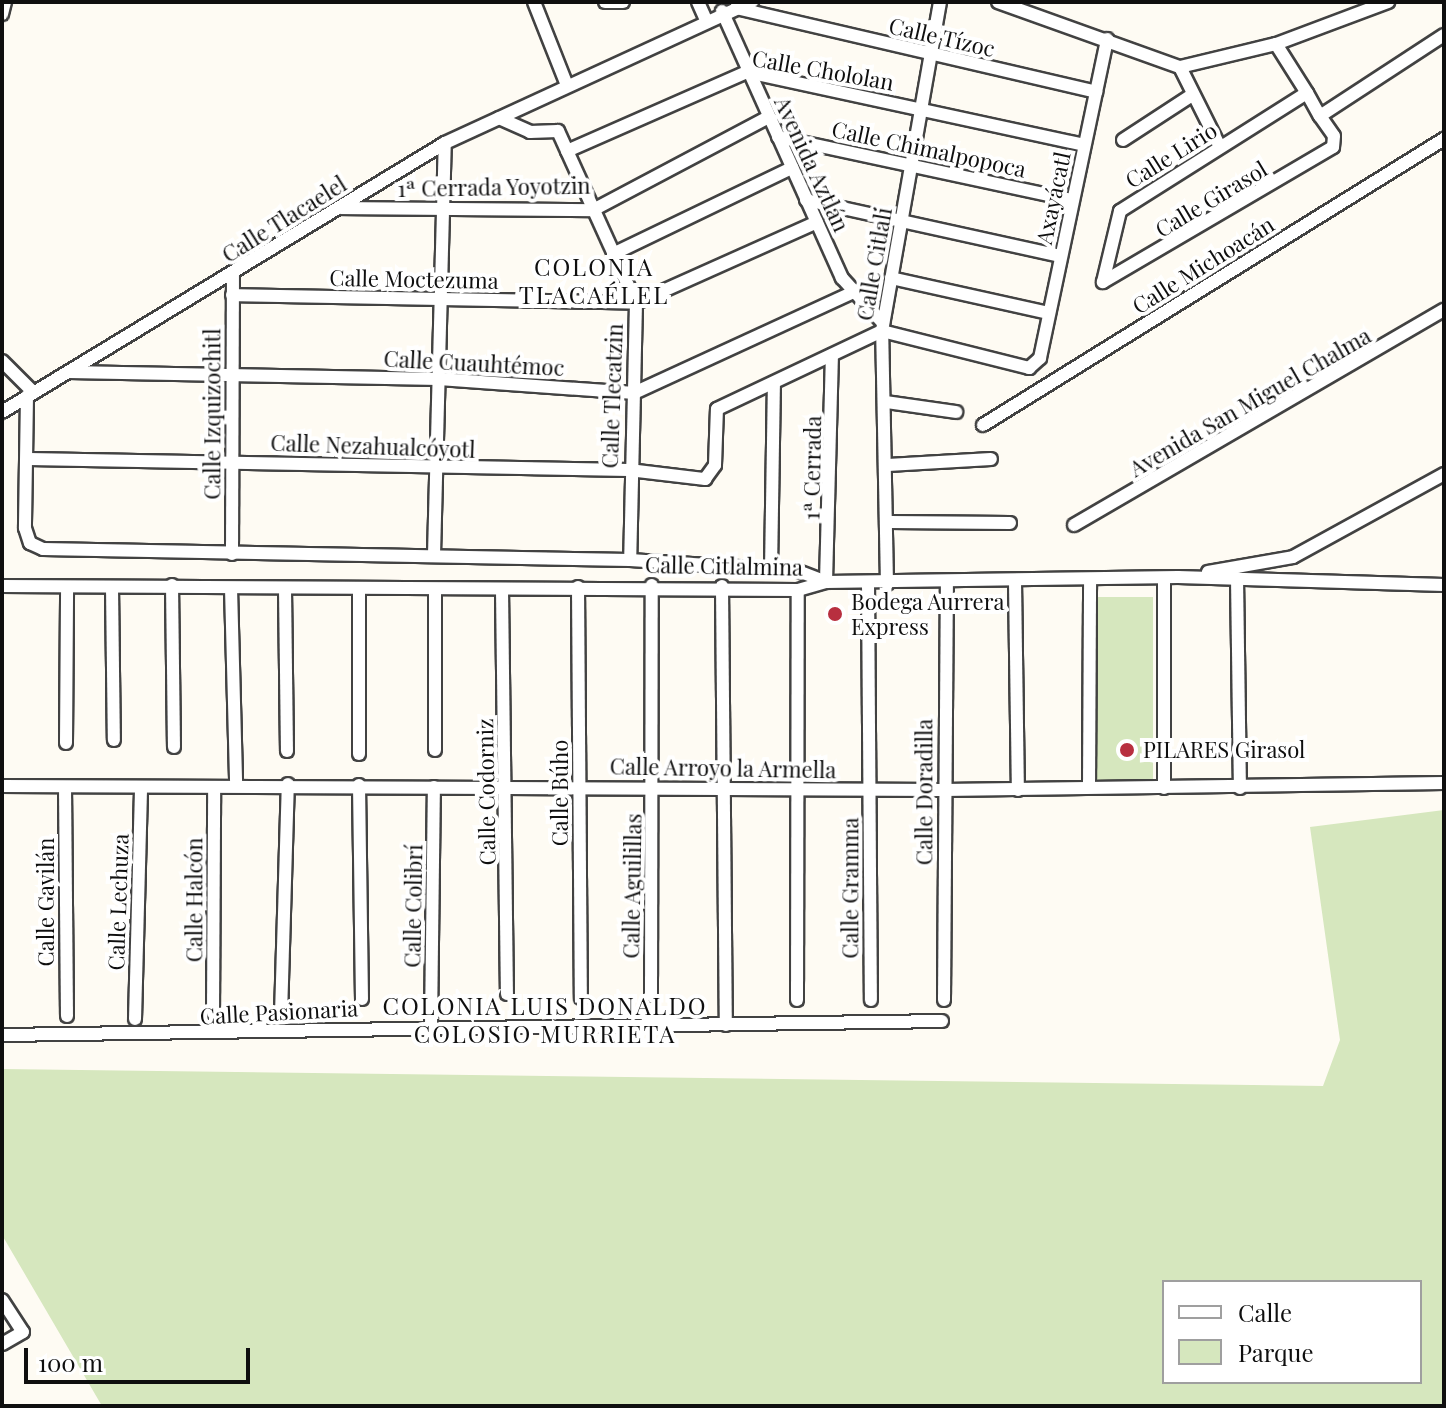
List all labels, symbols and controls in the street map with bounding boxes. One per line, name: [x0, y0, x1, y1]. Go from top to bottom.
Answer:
street label: Calle Tízoc: [886, 12, 998, 62]
street label: Calle Chololan: [750, 45, 896, 95]
street label: Avenida Aztlán: [769, 92, 855, 236]
street label: Calle Chimalpopoca: [830, 116, 1028, 182]
street label: Calle Lirio: [1120, 117, 1222, 193]
street label: Axayácatl: [1030, 149, 1076, 247]
street label: Calle Girasol: [1150, 155, 1272, 243]
street label: Calle Tlacaelel: [217, 170, 351, 268]
street label: 1ª Cerrada Yoyotzin: [397, 172, 591, 202]
street label: Calle Citlali: [851, 205, 897, 323]
street label: Calle Michoacán: [1127, 211, 1279, 319]
district label: COLONIA TLACAÉLEL: [519, 253, 669, 309]
street label: Calle Moctezuma: [329, 264, 499, 294]
street label: Avenida San Miguel Chalma: [1125, 322, 1375, 482]
street label: Calle Tlecatzin: [596, 323, 628, 469]
street label: Calle Izquizochitl: [199, 328, 225, 500]
street label: Calle Cuauhtémoc: [383, 345, 565, 381]
street label: 1ª Cerrada: [798, 416, 826, 520]
street label: Calle Nezahualcóyotl: [270, 429, 476, 463]
street label: Calle Citlalmina: [645, 551, 803, 581]
place label: Bodega Aurrera Express: [851, 588, 1006, 640]
marker: Bodega Aurrera Express: [826, 605, 844, 623]
street label: Calle Codorniz: [472, 718, 500, 866]
street label: Calle Doradilla: [911, 719, 937, 865]
place label: PILARES Girasol: [1143, 737, 1305, 763]
street label: Calle Búho: [547, 740, 573, 846]
marker: PILARES Girasol: [1118, 741, 1136, 759]
street label: Calle Arroyo la Armella: [608, 753, 838, 783]
street label: Calle Aguilillas: [618, 813, 646, 959]
street label: Calle Gramma: [837, 817, 863, 959]
street label: Calle Lechuza: [102, 833, 134, 971]
street label: Calle Gavilán: [33, 838, 59, 966]
street label: Calle Halcón: [181, 838, 207, 962]
street label: Calle Colibrí: [399, 844, 427, 968]
district label: COLONIA LUIS DONALDO COLOSIO MURRIETA: [382, 992, 708, 1048]
street label: Calle Pasionaria: [199, 995, 359, 1029]
legend: [1162, 1280, 1422, 1384]
text: Calle: [1238, 1296, 1292, 1328]
scale bar: [28, 1332, 254, 1382]
text: Parque: [1238, 1336, 1314, 1368]
text: 100 m: [38, 1346, 103, 1378]

